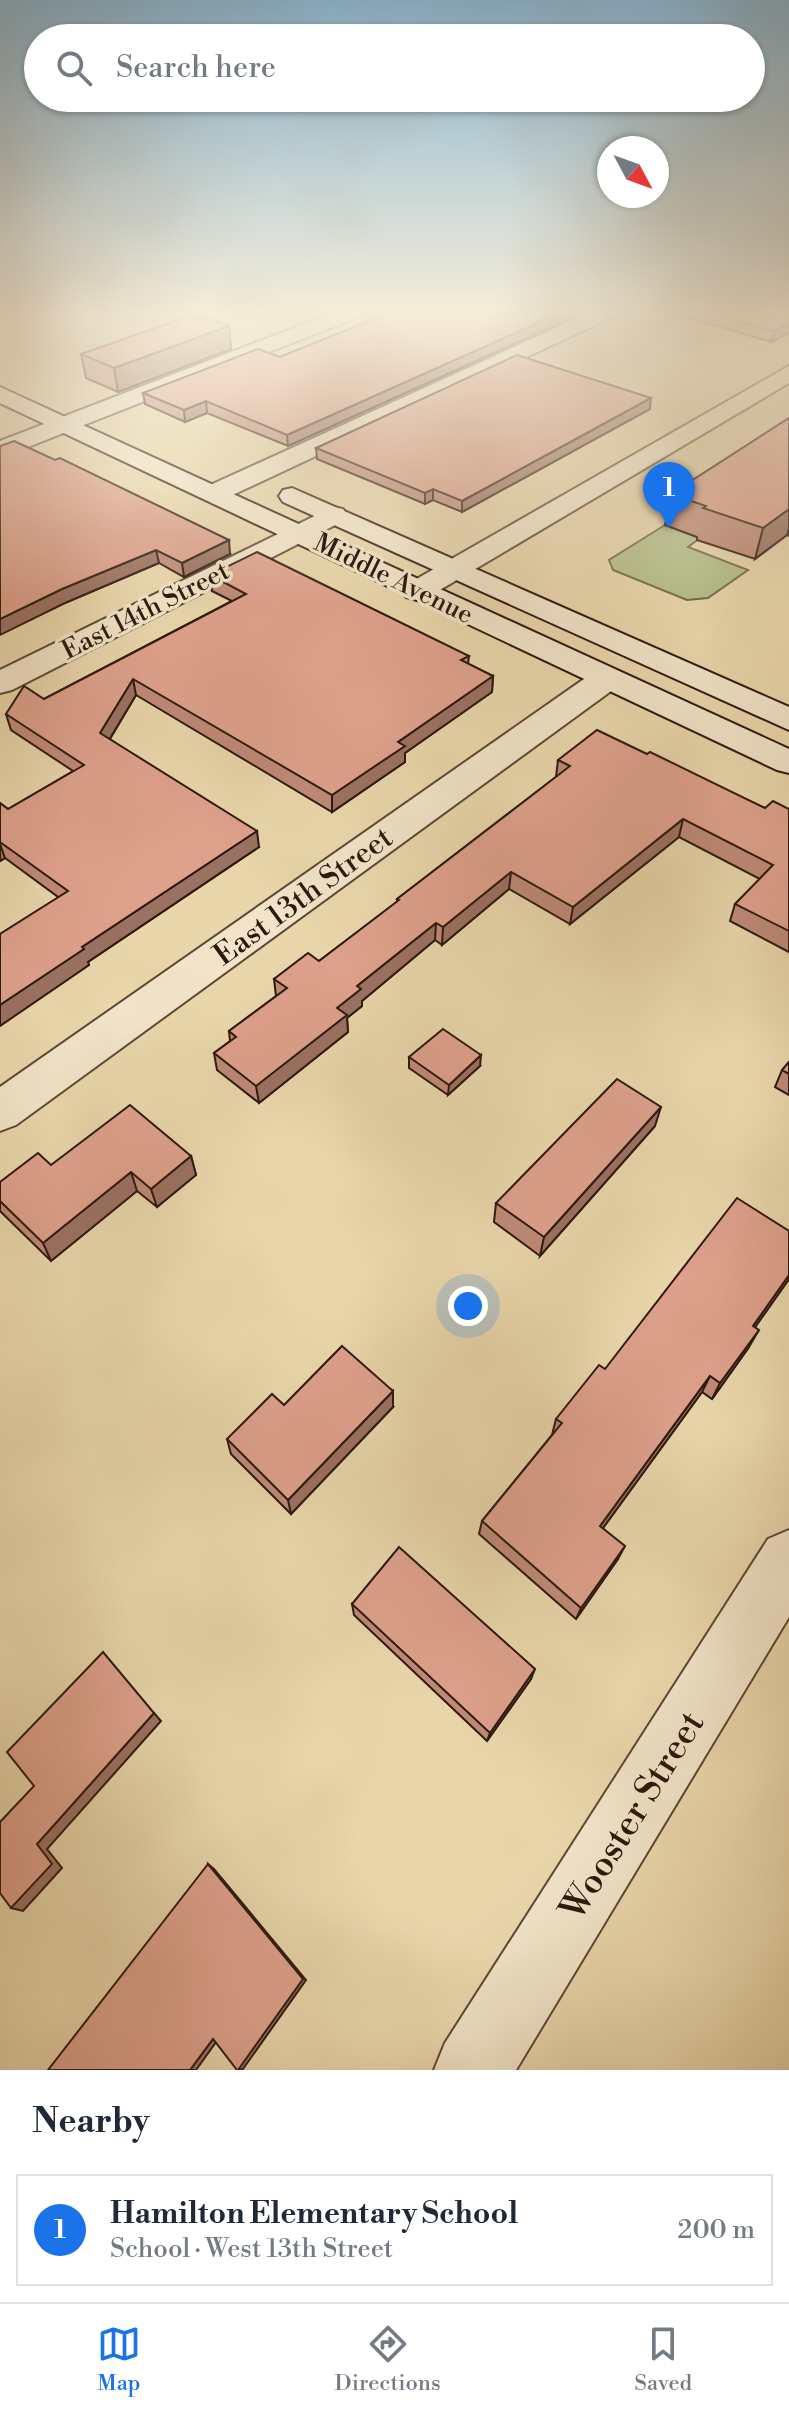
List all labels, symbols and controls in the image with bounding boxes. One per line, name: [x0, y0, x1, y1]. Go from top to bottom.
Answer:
search box: [24, 24, 765, 112]
icon: search: [52, 46, 96, 90]
text: Search here: [116, 49, 276, 87]
north arrow: [597, 136, 669, 208]
pin: 1: [643, 462, 695, 528]
street label: Middle Avenue: [309, 527, 478, 631]
street label: East 14th Street: [56, 555, 235, 667]
street label: East 13th Street: [207, 819, 401, 975]
your location: [448, 1286, 488, 1326]
street label: Wooster Street: [550, 1703, 715, 1930]
text: Nearby: [32, 2101, 150, 2143]
text: Hamilton Elementary School: [110, 2195, 518, 2233]
text: 1: [54, 2214, 66, 2246]
text: 200 m: [678, 2214, 755, 2246]
text: School · West 13th Street: [110, 2233, 393, 2265]
tab: Map: [97, 2322, 141, 2397]
tab: Directions: [335, 2322, 441, 2397]
tab: Saved: [634, 2322, 692, 2397]

